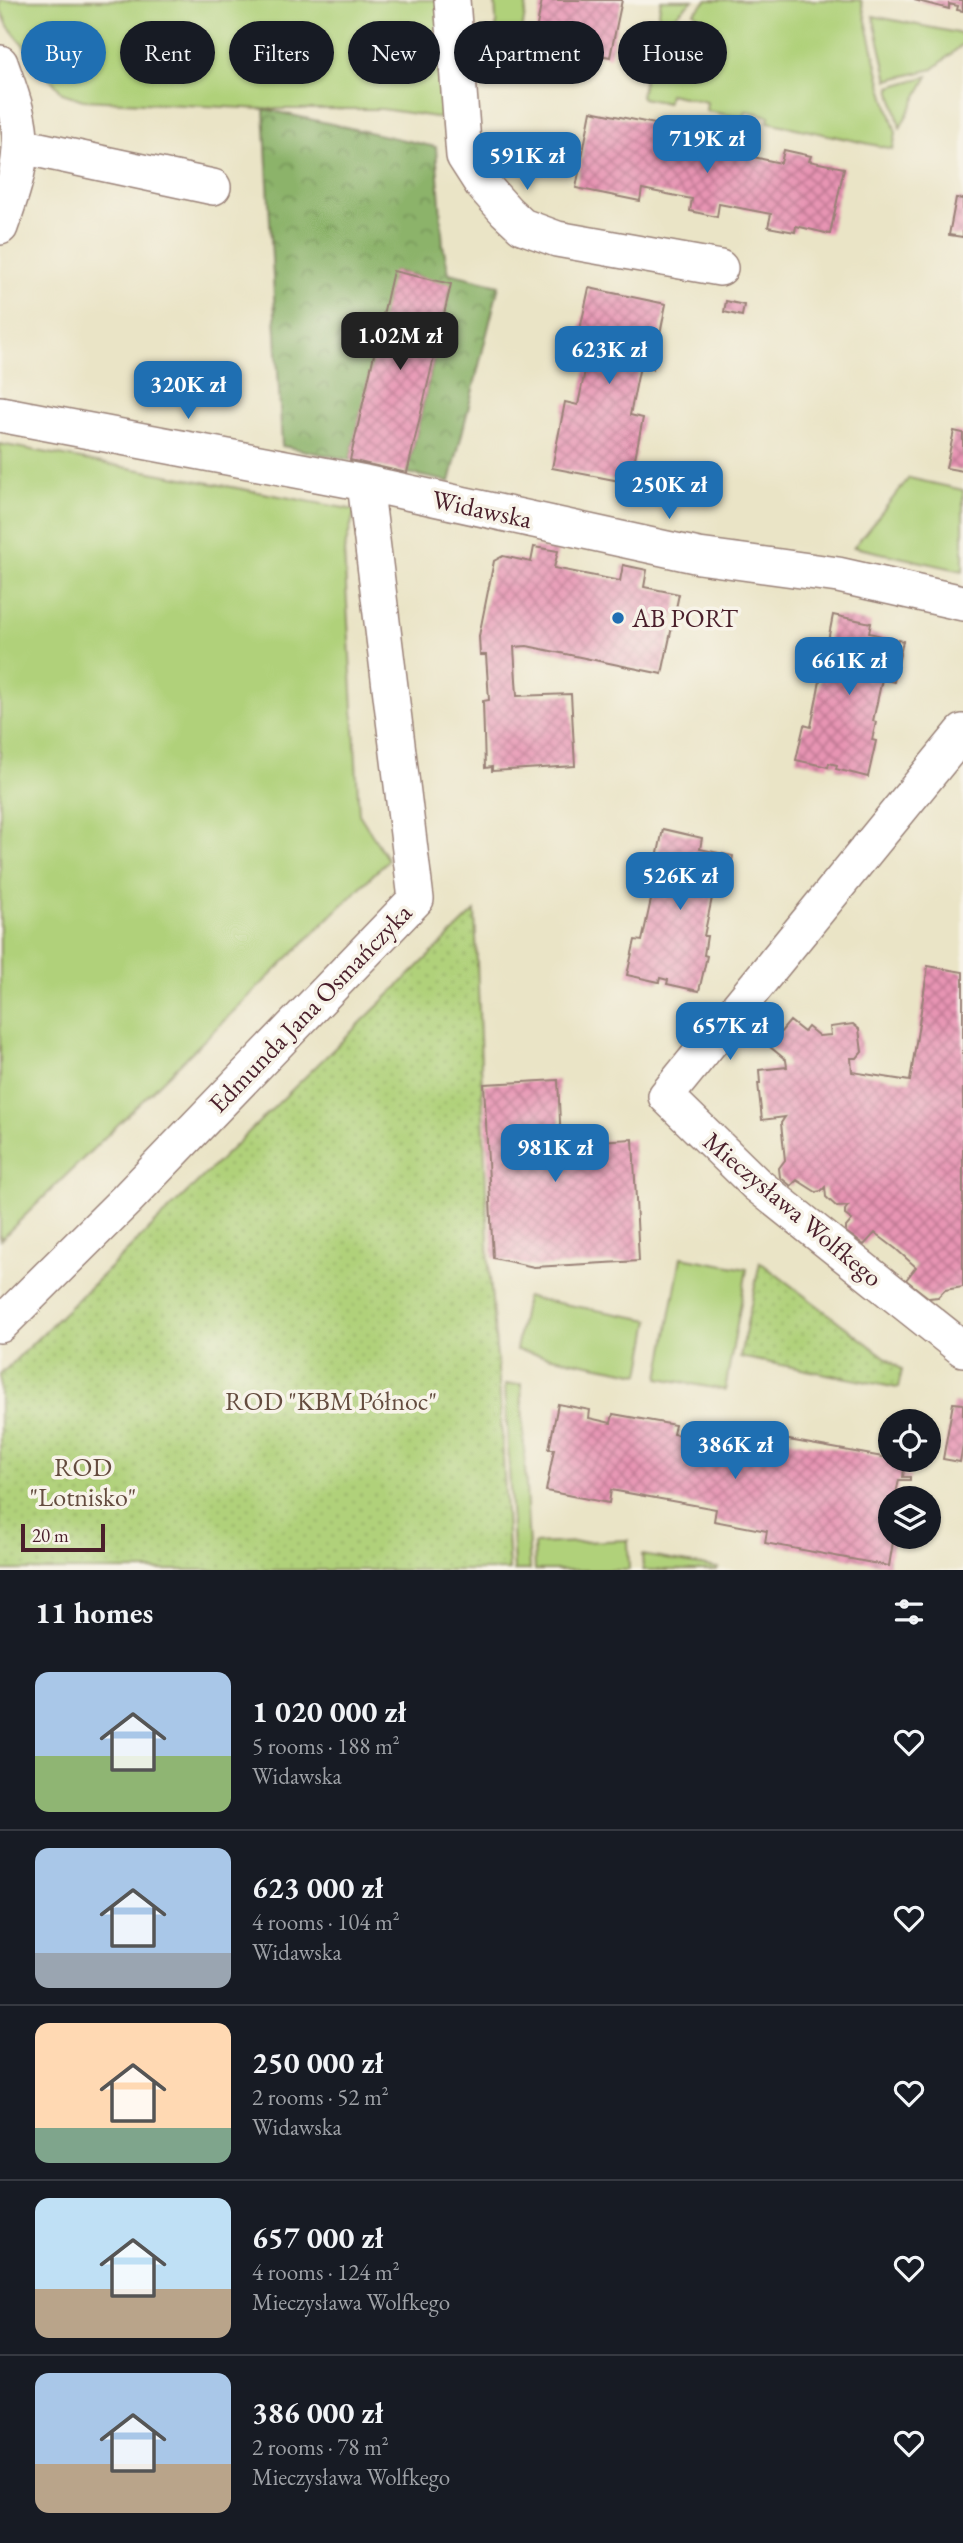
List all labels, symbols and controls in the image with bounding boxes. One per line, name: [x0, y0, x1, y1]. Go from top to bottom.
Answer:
chip: Buy: [21, 21, 106, 84]
chip: Rent: [120, 21, 215, 84]
chip: Filters: [229, 21, 334, 84]
chip: New: [348, 21, 440, 84]
chip: Apartment: [454, 21, 604, 84]
chip: House: [618, 21, 727, 84]
pin: 719K zł: [642, 116, 772, 175]
text: 719K zł: [669, 123, 745, 153]
pin: 591K zł: [462, 132, 592, 192]
text: 591K zł: [489, 140, 565, 170]
pin: 1.02M zł: [328, 312, 472, 372]
text: 1.02M zł: [357, 320, 443, 350]
pin: 623K zł: [544, 326, 674, 386]
text: 623K zł: [571, 334, 647, 364]
pin: 320K zł: [123, 362, 253, 421]
text: 320K zł: [150, 369, 226, 399]
pin: 250K zł: [604, 462, 734, 521]
text: 250K zł: [631, 469, 707, 499]
street label: Widawska: [429, 482, 536, 536]
place label: AB PORT: [631, 601, 739, 635]
marker: AB PORT: [610, 610, 626, 626]
pin: 661K zł: [784, 638, 914, 697]
text: 661K zł: [811, 645, 887, 675]
pin: 526K zł: [615, 852, 745, 912]
text: 526K zł: [642, 860, 718, 890]
street label: Edmunda Jana Osmańczyka: [201, 896, 419, 1120]
pin: 657K zł: [665, 1002, 795, 1062]
text: 657K zł: [692, 1010, 768, 1040]
pin: 981K zł: [490, 1124, 620, 1184]
street label: Mieczysława Wolfkego: [696, 1124, 890, 1294]
text: 981K zł: [517, 1132, 593, 1162]
park label: ROD "KBM Północ": [225, 1384, 437, 1418]
map controls: [878, 1409, 941, 1549]
button: locate: [878, 1409, 941, 1472]
pin: 386K zł: [670, 1422, 800, 1481]
text: 386K zł: [697, 1429, 773, 1459]
park label: ROD "Lotnisko": [30, 1450, 136, 1514]
button: layers: [878, 1486, 941, 1549]
scale bar: [21, 1521, 105, 1553]
text: 20 m: [32, 1523, 69, 1548]
text: 11 homes: [35, 1593, 153, 1632]
icon: filters: [890, 1593, 928, 1631]
text: 1 020 000 zł: [252, 1692, 406, 1731]
icon: home: [91, 1700, 175, 1784]
icon: heart: [890, 1723, 928, 1761]
text: 5 rooms · 188 m²: [252, 1731, 400, 1761]
text: Widawska: [252, 1761, 342, 1791]
text: 623 000 zł: [252, 1868, 383, 1907]
icon: home: [91, 1876, 175, 1960]
icon: heart: [890, 1899, 928, 1937]
text: 4 rooms · 104 m²: [252, 1907, 400, 1937]
text: Widawska: [252, 1937, 342, 1967]
text: 250 000 zł: [252, 2043, 383, 2082]
icon: home: [91, 2051, 175, 2135]
icon: heart: [890, 2074, 928, 2112]
text: 2 rooms · 52 m²: [252, 2082, 389, 2112]
text: Widawska: [252, 2112, 342, 2142]
text: 657 000 zł: [252, 2218, 383, 2257]
icon: home: [91, 2226, 175, 2310]
icon: heart: [890, 2249, 928, 2287]
text: 4 rooms · 124 m²: [252, 2257, 400, 2287]
text: Mieczysława Wolfkego: [252, 2287, 450, 2317]
text: 386 000 zł: [252, 2393, 383, 2432]
icon: home: [91, 2401, 175, 2485]
icon: heart: [890, 2424, 928, 2462]
text: 2 rooms · 78 m²: [252, 2432, 389, 2462]
text: Mieczysława Wolfkego: [252, 2462, 450, 2492]

